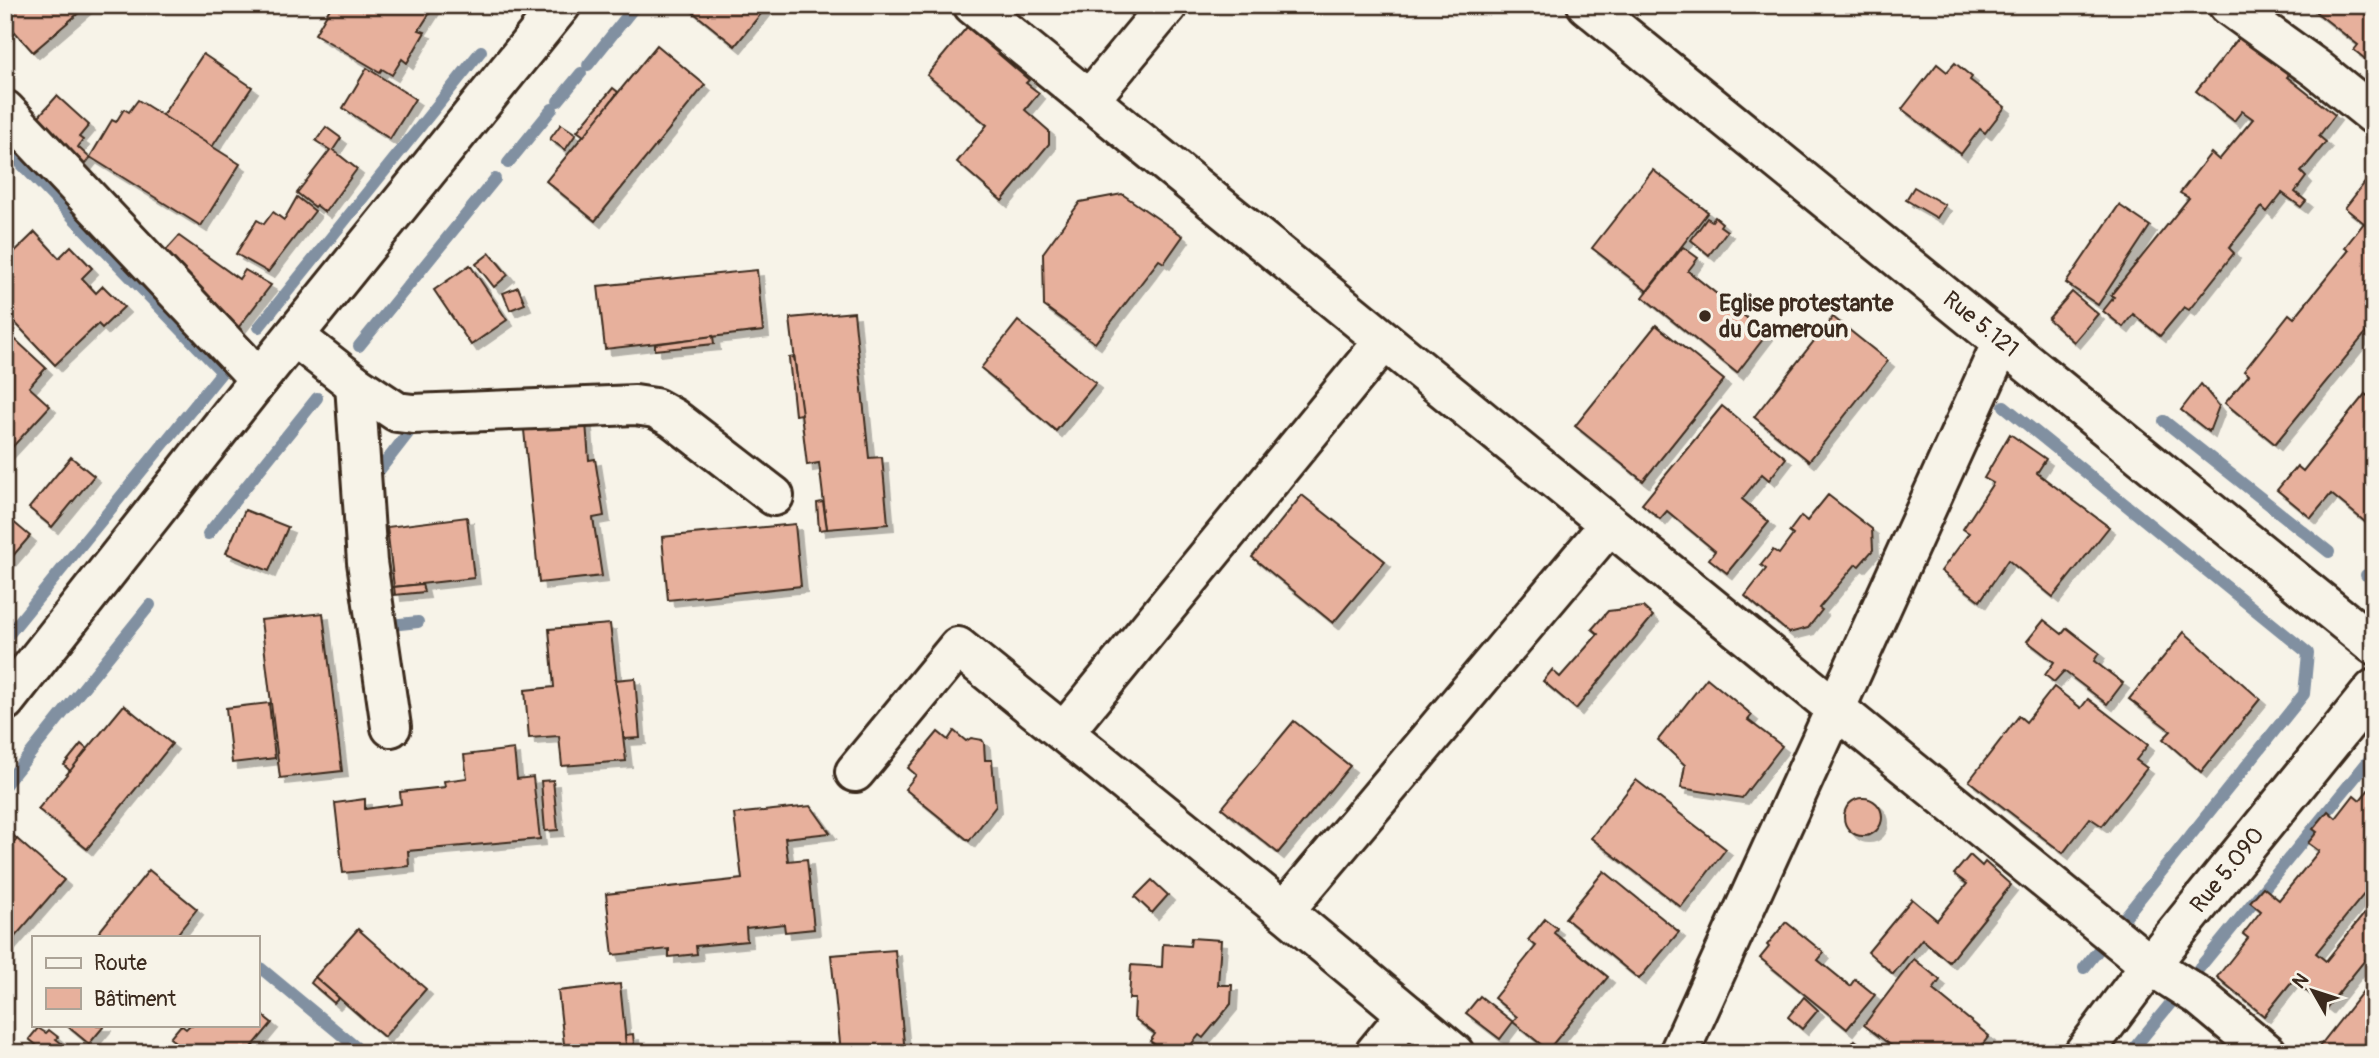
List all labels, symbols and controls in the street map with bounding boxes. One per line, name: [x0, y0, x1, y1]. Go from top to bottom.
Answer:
street label: Rue 5.121: [1937, 285, 2025, 363]
place label: Eglise protestante du Cameroun: [1719, 289, 1894, 344]
marker: Eglise protestante du Cameroun: [1697, 308, 1713, 324]
street label: Rue 5.090: [2184, 821, 2270, 919]
legend: [32, 936, 259, 1026]
text: Route: [94, 950, 147, 977]
north arrow: [2278, 956, 2348, 1026]
text: N: [2287, 968, 2314, 993]
text: Bâtiment: [94, 986, 177, 1013]

